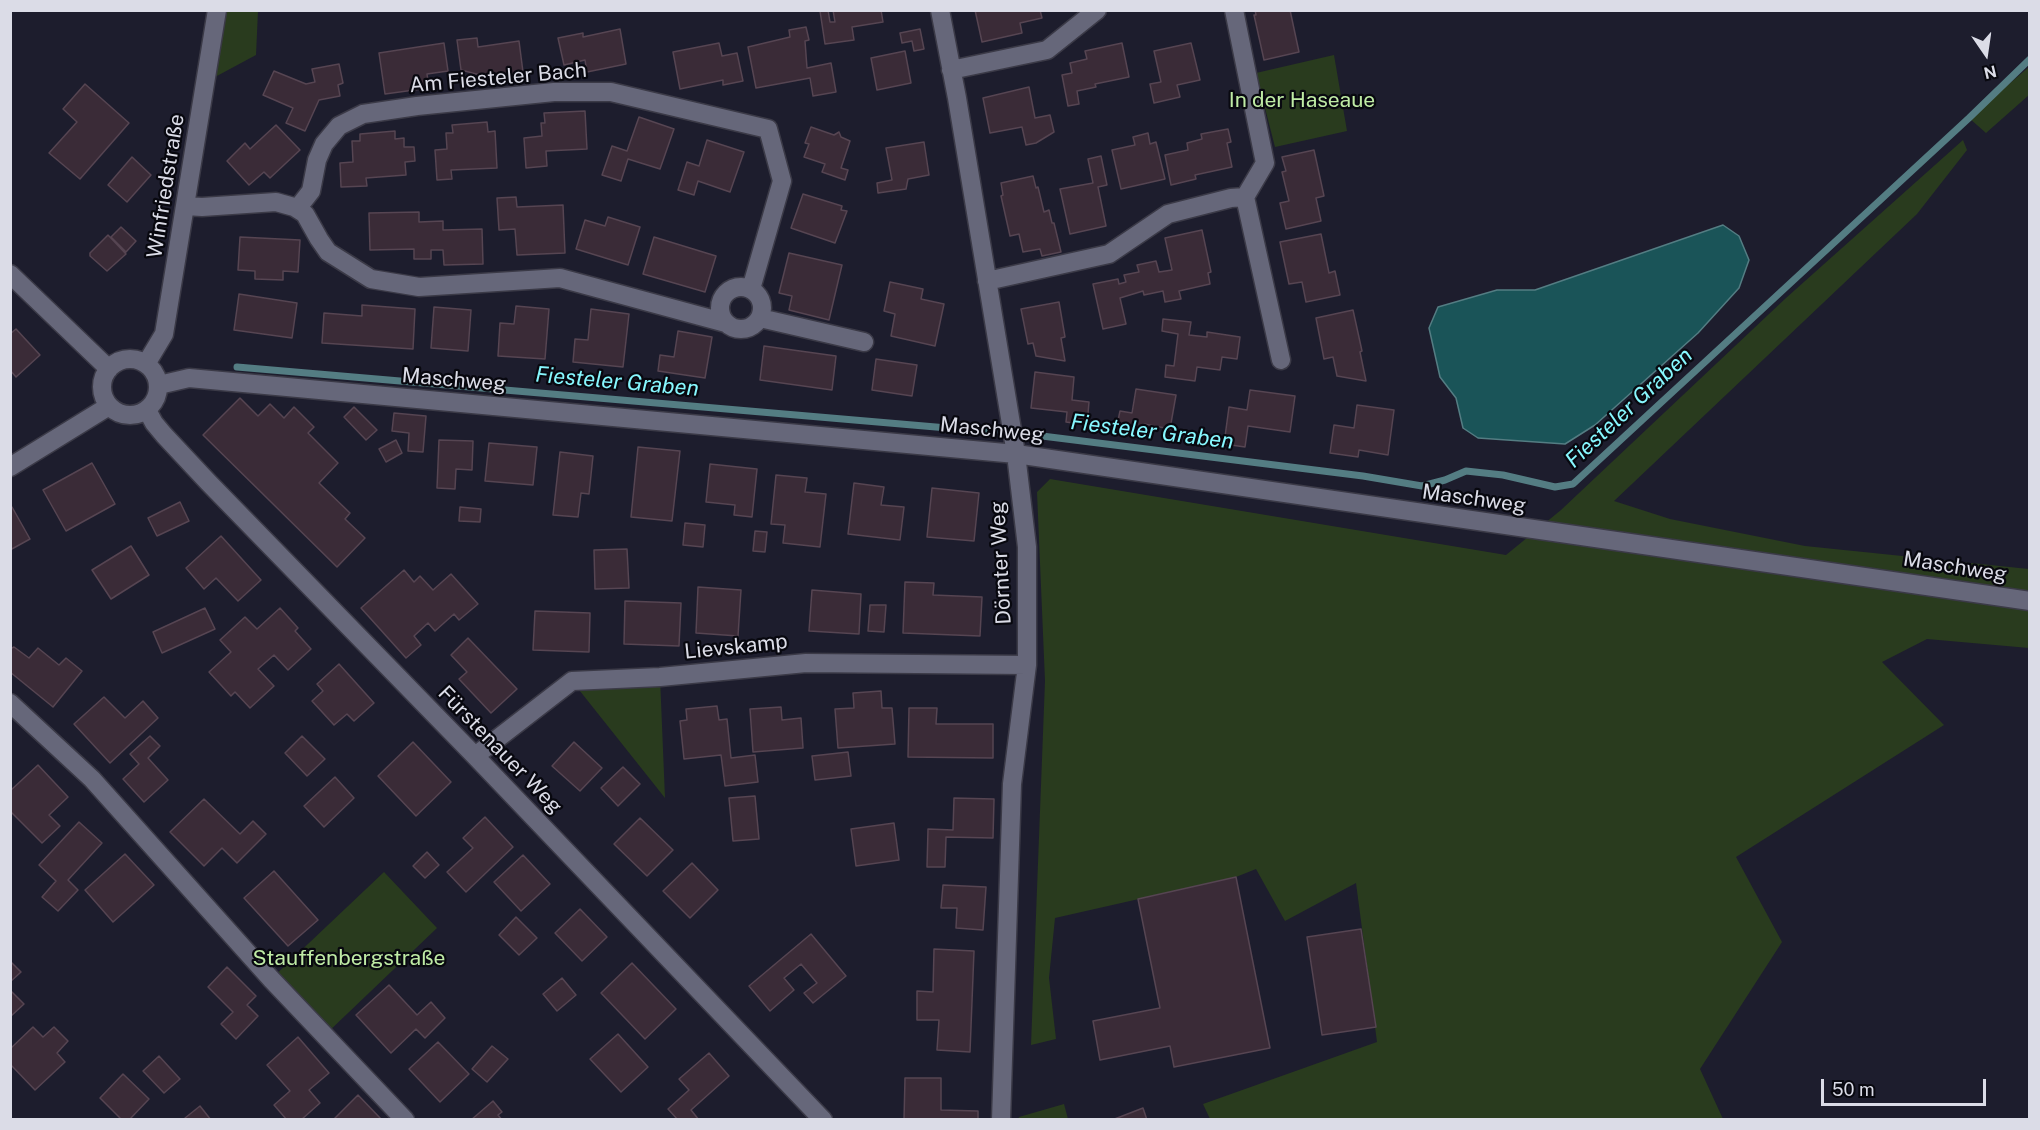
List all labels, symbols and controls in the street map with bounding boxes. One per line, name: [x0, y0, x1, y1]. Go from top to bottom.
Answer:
north arrow: [1956, 24, 2016, 84]
street label: Am Fiesteler Bach: [408, 58, 588, 98]
text: N: [1982, 61, 1998, 83]
park label: In der Haseaue: [1229, 88, 1375, 114]
street label: Winfriedstraße: [142, 112, 190, 260]
water label: Fiesteler Graben: [1560, 342, 1698, 474]
water label: Fiesteler Graben: [534, 362, 700, 402]
street label: Maschweg: [401, 363, 507, 397]
water label: Fiesteler Graben: [1069, 409, 1235, 455]
street label: Maschweg: [939, 412, 1045, 448]
street label: Maschweg: [1420, 479, 1528, 519]
street label: Dörnter Weg: [985, 501, 1017, 625]
street label: Maschweg: [1901, 546, 2009, 588]
street label: Lievskamp: [683, 629, 789, 665]
street label: Fürstenauer Weg: [433, 681, 567, 819]
park label: Stauffenbergstraße: [253, 946, 445, 972]
scale bar: [1824, 1067, 1989, 1105]
text: 50 m: [1832, 1079, 1875, 1100]

